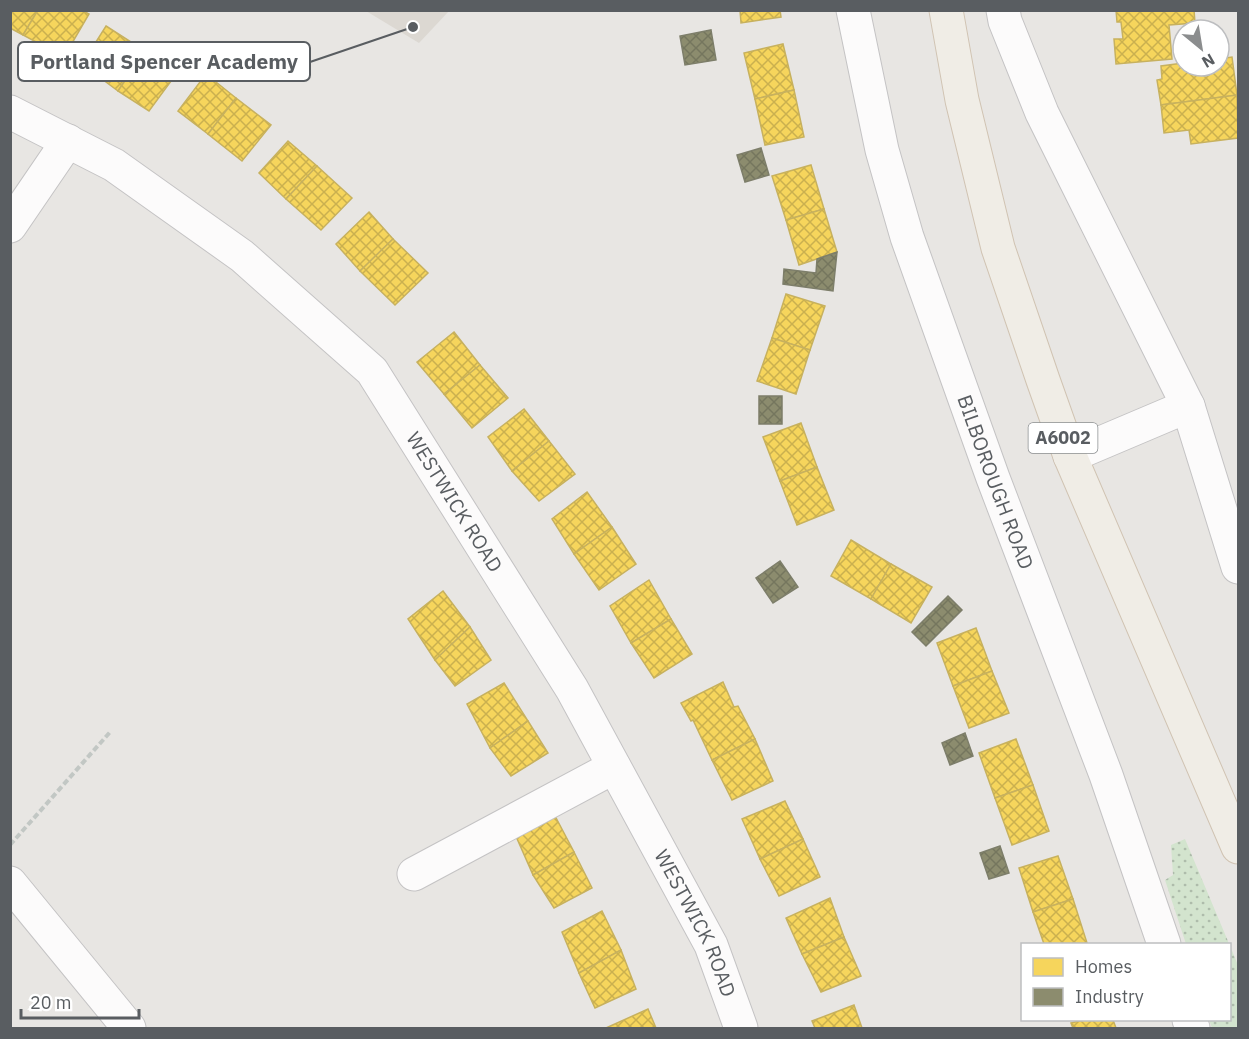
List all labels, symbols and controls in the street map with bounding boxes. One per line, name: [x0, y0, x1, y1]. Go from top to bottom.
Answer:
north arrow: [1171, 18, 1231, 78]
callout: Portland Spencer Academy: [18, 42, 310, 81]
text: Portland Spencer Academy: [30, 47, 299, 75]
text: N: [1198, 49, 1219, 73]
street label: BILBOROUGH ROAD: [951, 391, 1040, 573]
road number: A6002: [1028, 423, 1098, 453]
street label: WESTWICK ROAD: [400, 426, 509, 577]
street label: WESTWICK ROAD: [649, 844, 743, 1000]
legend: [1021, 943, 1231, 1021]
text: Homes: [1075, 955, 1132, 978]
scale bar: [21, 982, 140, 1020]
text: Industry: [1075, 985, 1144, 1008]
text: 20 m: [30, 991, 72, 1014]

